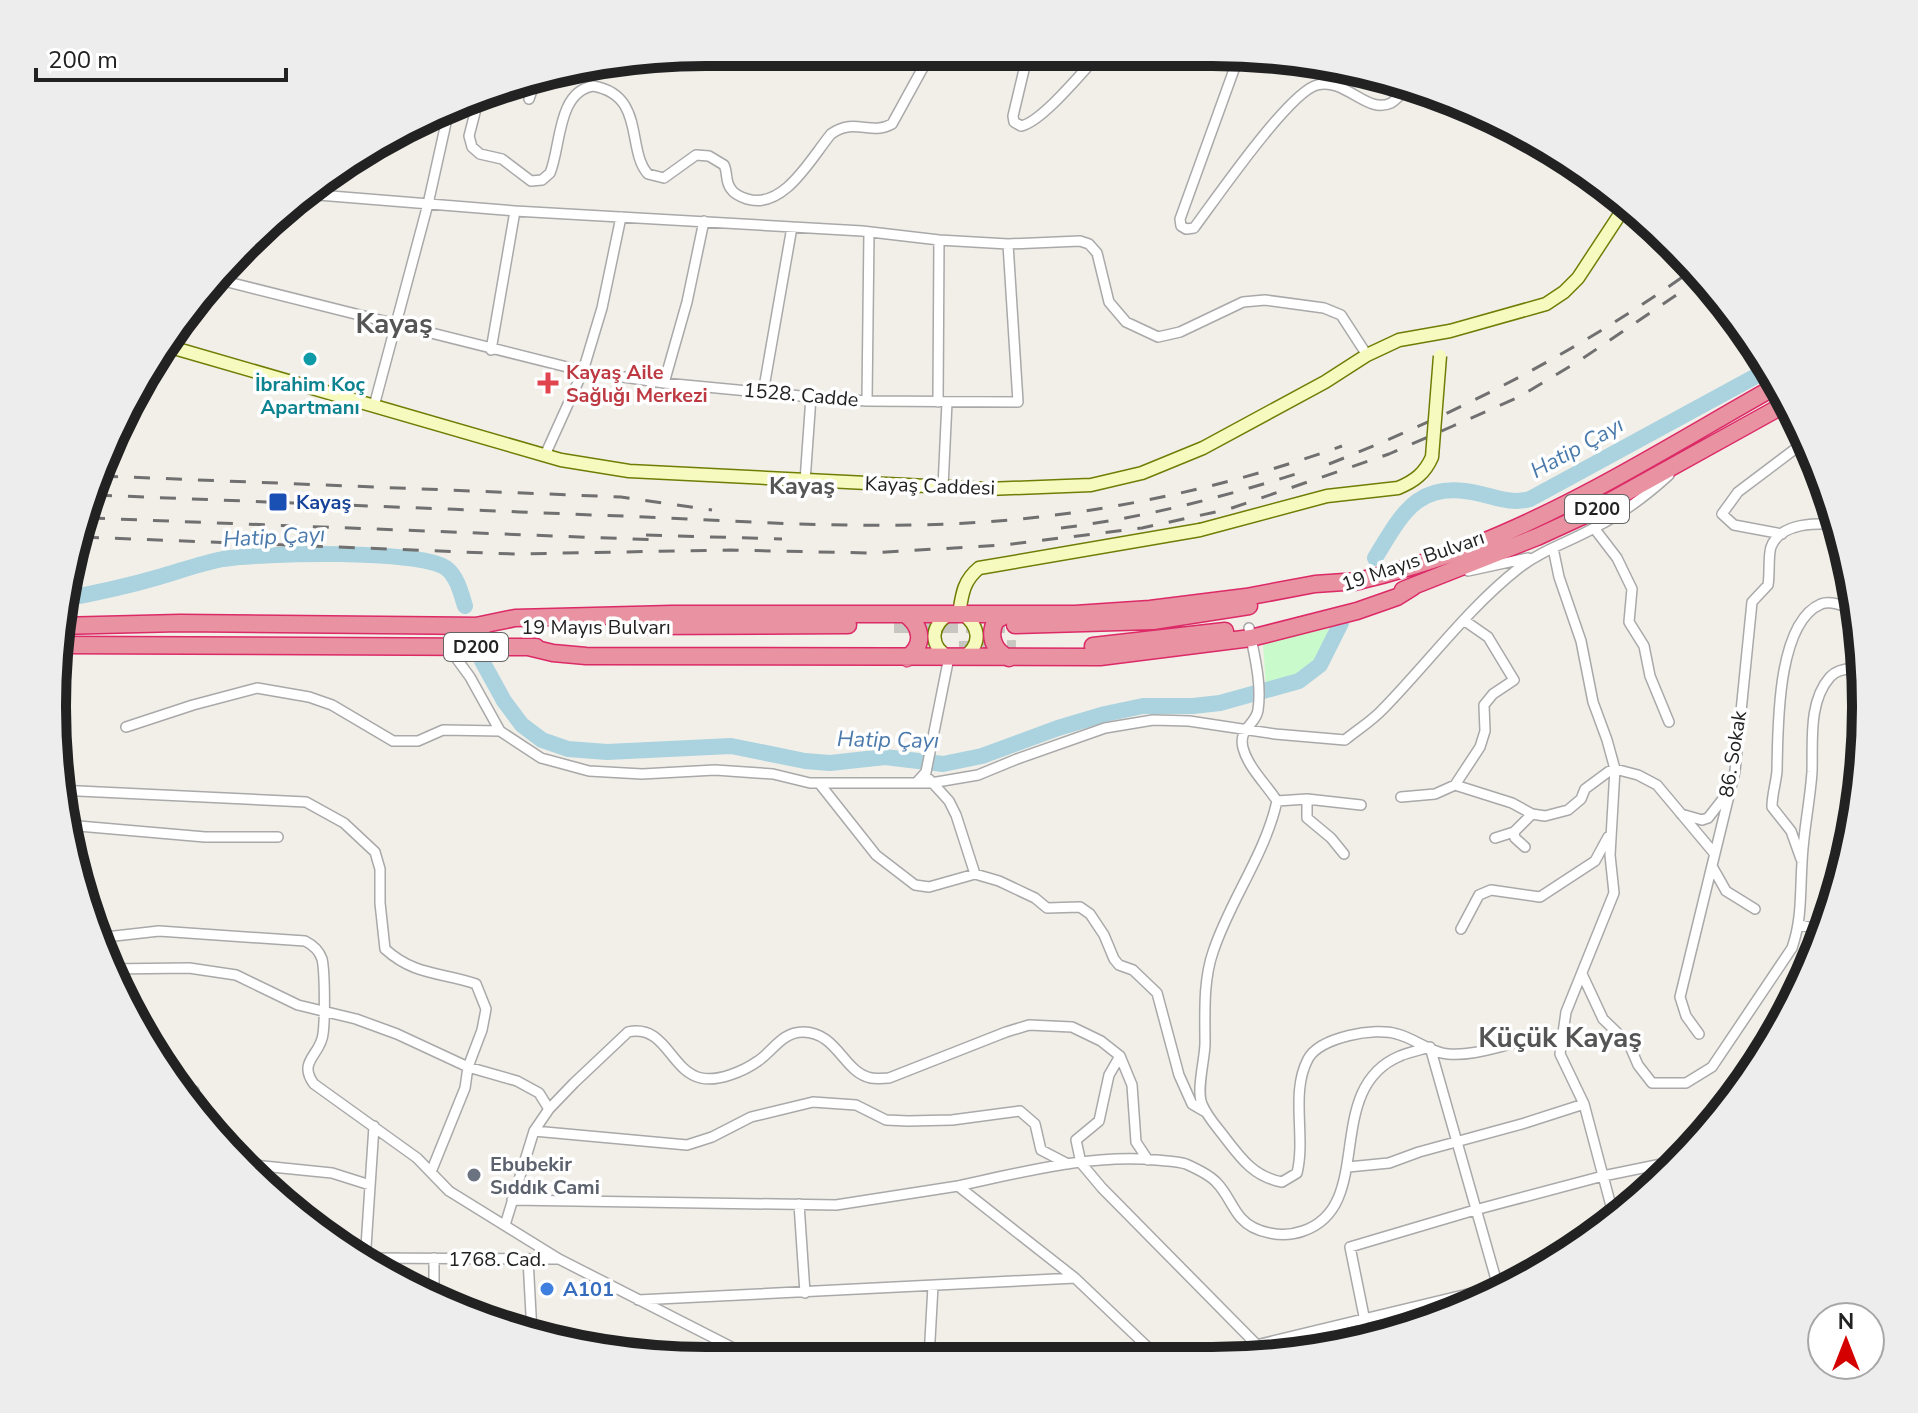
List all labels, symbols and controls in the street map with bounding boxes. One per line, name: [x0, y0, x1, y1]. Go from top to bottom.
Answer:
scale bar: [36, 32, 286, 82]
text: 200 m: [48, 44, 118, 76]
district label: Kayaş: [355, 305, 433, 343]
marker: İbrahim Koç Apartmanı: [301, 350, 319, 368]
place label: Kayaş Aile Sağlığı Merkezi: [566, 359, 708, 409]
place label: İbrahim Koç Apartmanı: [255, 371, 366, 421]
marker: Kayaş Aile Sağlığı Merkezi: [537, 372, 559, 394]
street label: 1528. Cadde: [742, 377, 860, 413]
water label: Hatip Çayı: [1525, 410, 1629, 486]
district label: Kayaş: [769, 470, 835, 502]
street label: Kayaş Caddesi: [864, 470, 996, 502]
place label: Kayaş: [296, 489, 351, 516]
marker: Kayaş: [267, 491, 289, 513]
road number: D200: [1565, 495, 1629, 523]
water label: Hatip Çayı: [222, 519, 326, 555]
street label: 19 Mayıs Bulvarı: [1338, 524, 1488, 598]
street label: 19 Mayıs Bulvarı: [521, 614, 671, 641]
road number: D200: [444, 633, 508, 661]
street label: 86. Sokak: [1713, 708, 1753, 799]
water label: Hatip Çayı: [837, 724, 939, 756]
district label: Küçük Kayaş: [1478, 1019, 1642, 1057]
place label: Ebubekir Sıddık Cami: [490, 1151, 600, 1201]
marker: Ebubekir Sıddık Cami: [465, 1166, 483, 1184]
street label: 1768. Cad.: [448, 1246, 546, 1273]
place label: A101: [563, 1276, 614, 1303]
marker: A101: [538, 1280, 556, 1298]
north arrow: [1806, 1301, 1886, 1381]
text: N: [1838, 1307, 1854, 1337]

